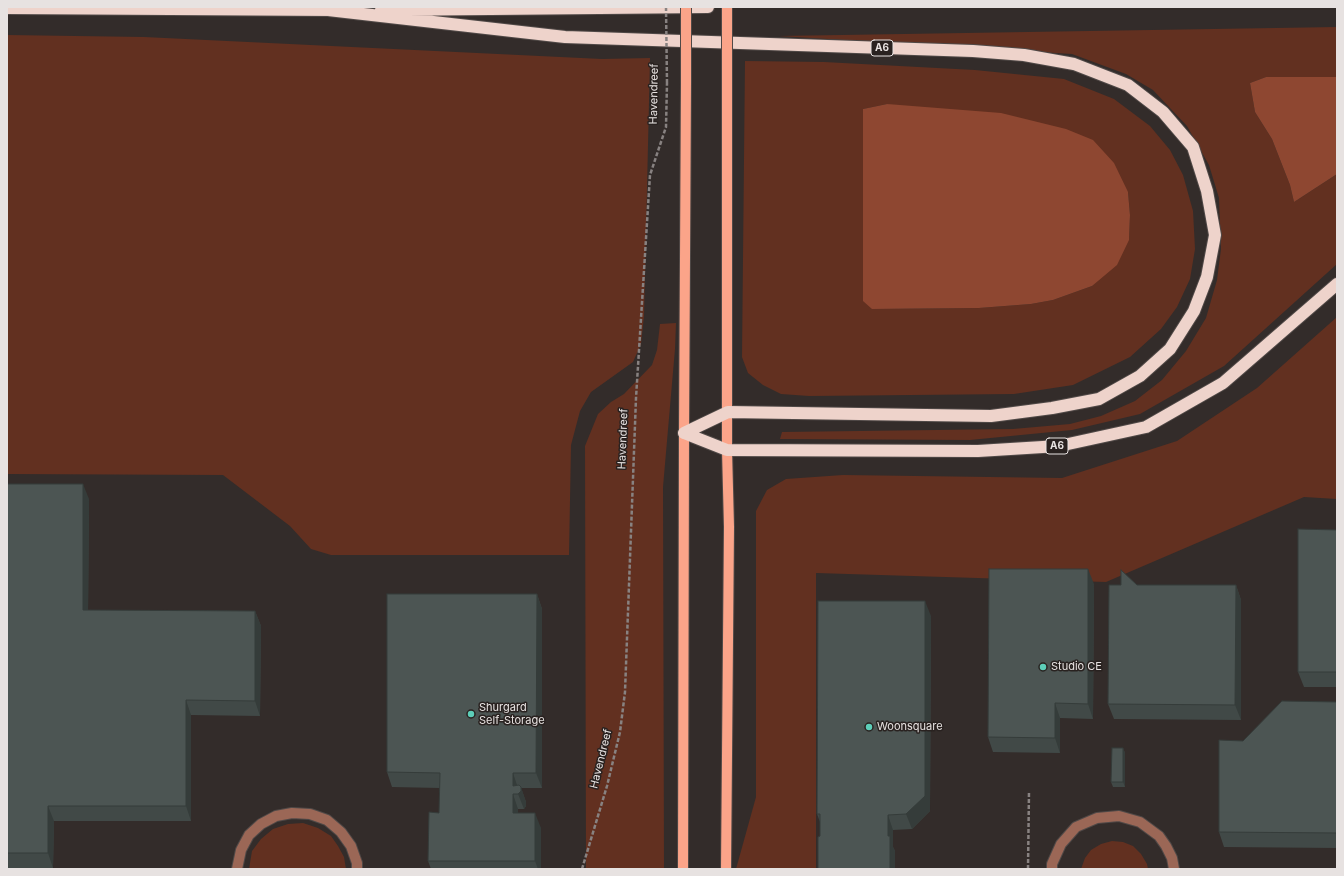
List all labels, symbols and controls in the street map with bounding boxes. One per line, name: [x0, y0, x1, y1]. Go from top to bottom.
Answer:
road number: A6: [871, 40, 893, 56]
street label: Havendreef: [647, 64, 661, 124]
street label: Havendreef: [615, 408, 631, 470]
road number: A6: [1046, 438, 1068, 454]
place label: Studio CE: [1051, 660, 1102, 674]
marker: Studio CE: [1038, 662, 1048, 672]
place label: Shurgard Self-Storage: [479, 701, 545, 727]
marker: Shurgard Self-Storage: [466, 709, 476, 719]
place label: Woonsquare: [877, 720, 943, 734]
marker: Woonsquare: [864, 722, 874, 732]
street label: Havendreef: [587, 728, 615, 790]

